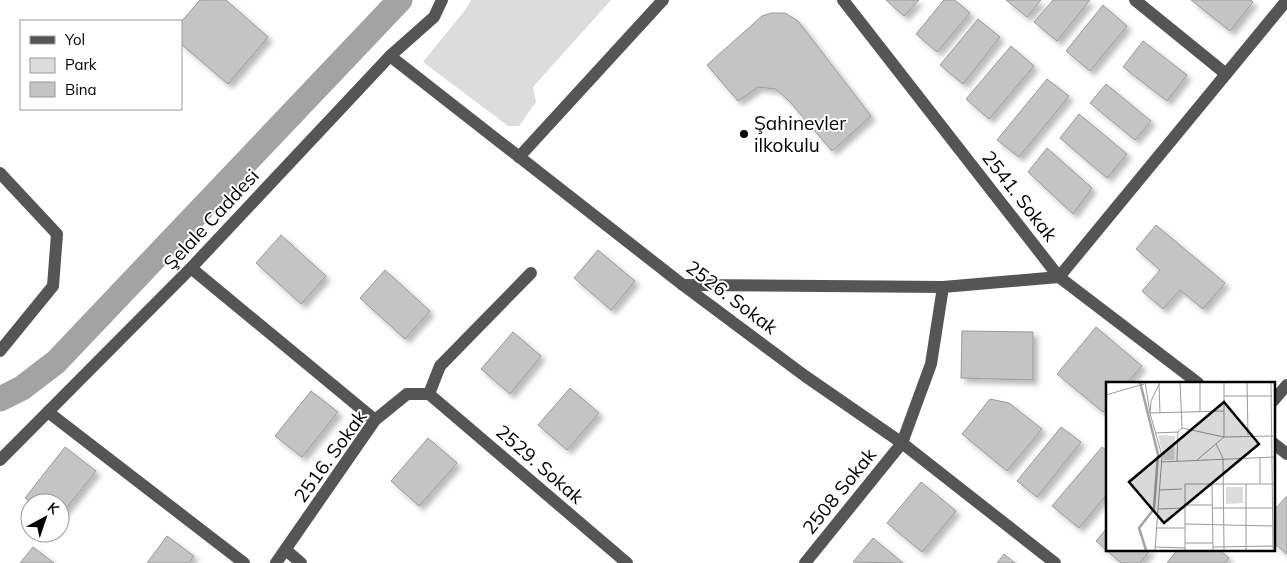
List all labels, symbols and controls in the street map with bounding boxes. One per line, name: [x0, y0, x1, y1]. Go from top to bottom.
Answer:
legend: [20, 20, 182, 110]
text: Yol: [64, 30, 85, 49]
text: Park: [65, 55, 97, 74]
text: Bina: [65, 80, 97, 99]
place label: Şahinevler ilkokulu: [754, 111, 846, 157]
marker: Şahinevler ilkokulu: [738, 128, 750, 140]
street label: 2541. Sokak: [977, 146, 1063, 246]
street label: Şelale Caddesi: [158, 164, 264, 274]
street label: 2526. Sokak: [681, 255, 783, 339]
inset map: [1106, 382, 1274, 550]
street label: 2516. Sokak: [288, 405, 372, 507]
street label: 2529. Sokak: [491, 419, 589, 509]
street label: 2508 Sokak: [797, 443, 881, 539]
north arrow: [20, 493, 70, 543]
text: K: [44, 498, 63, 518]

